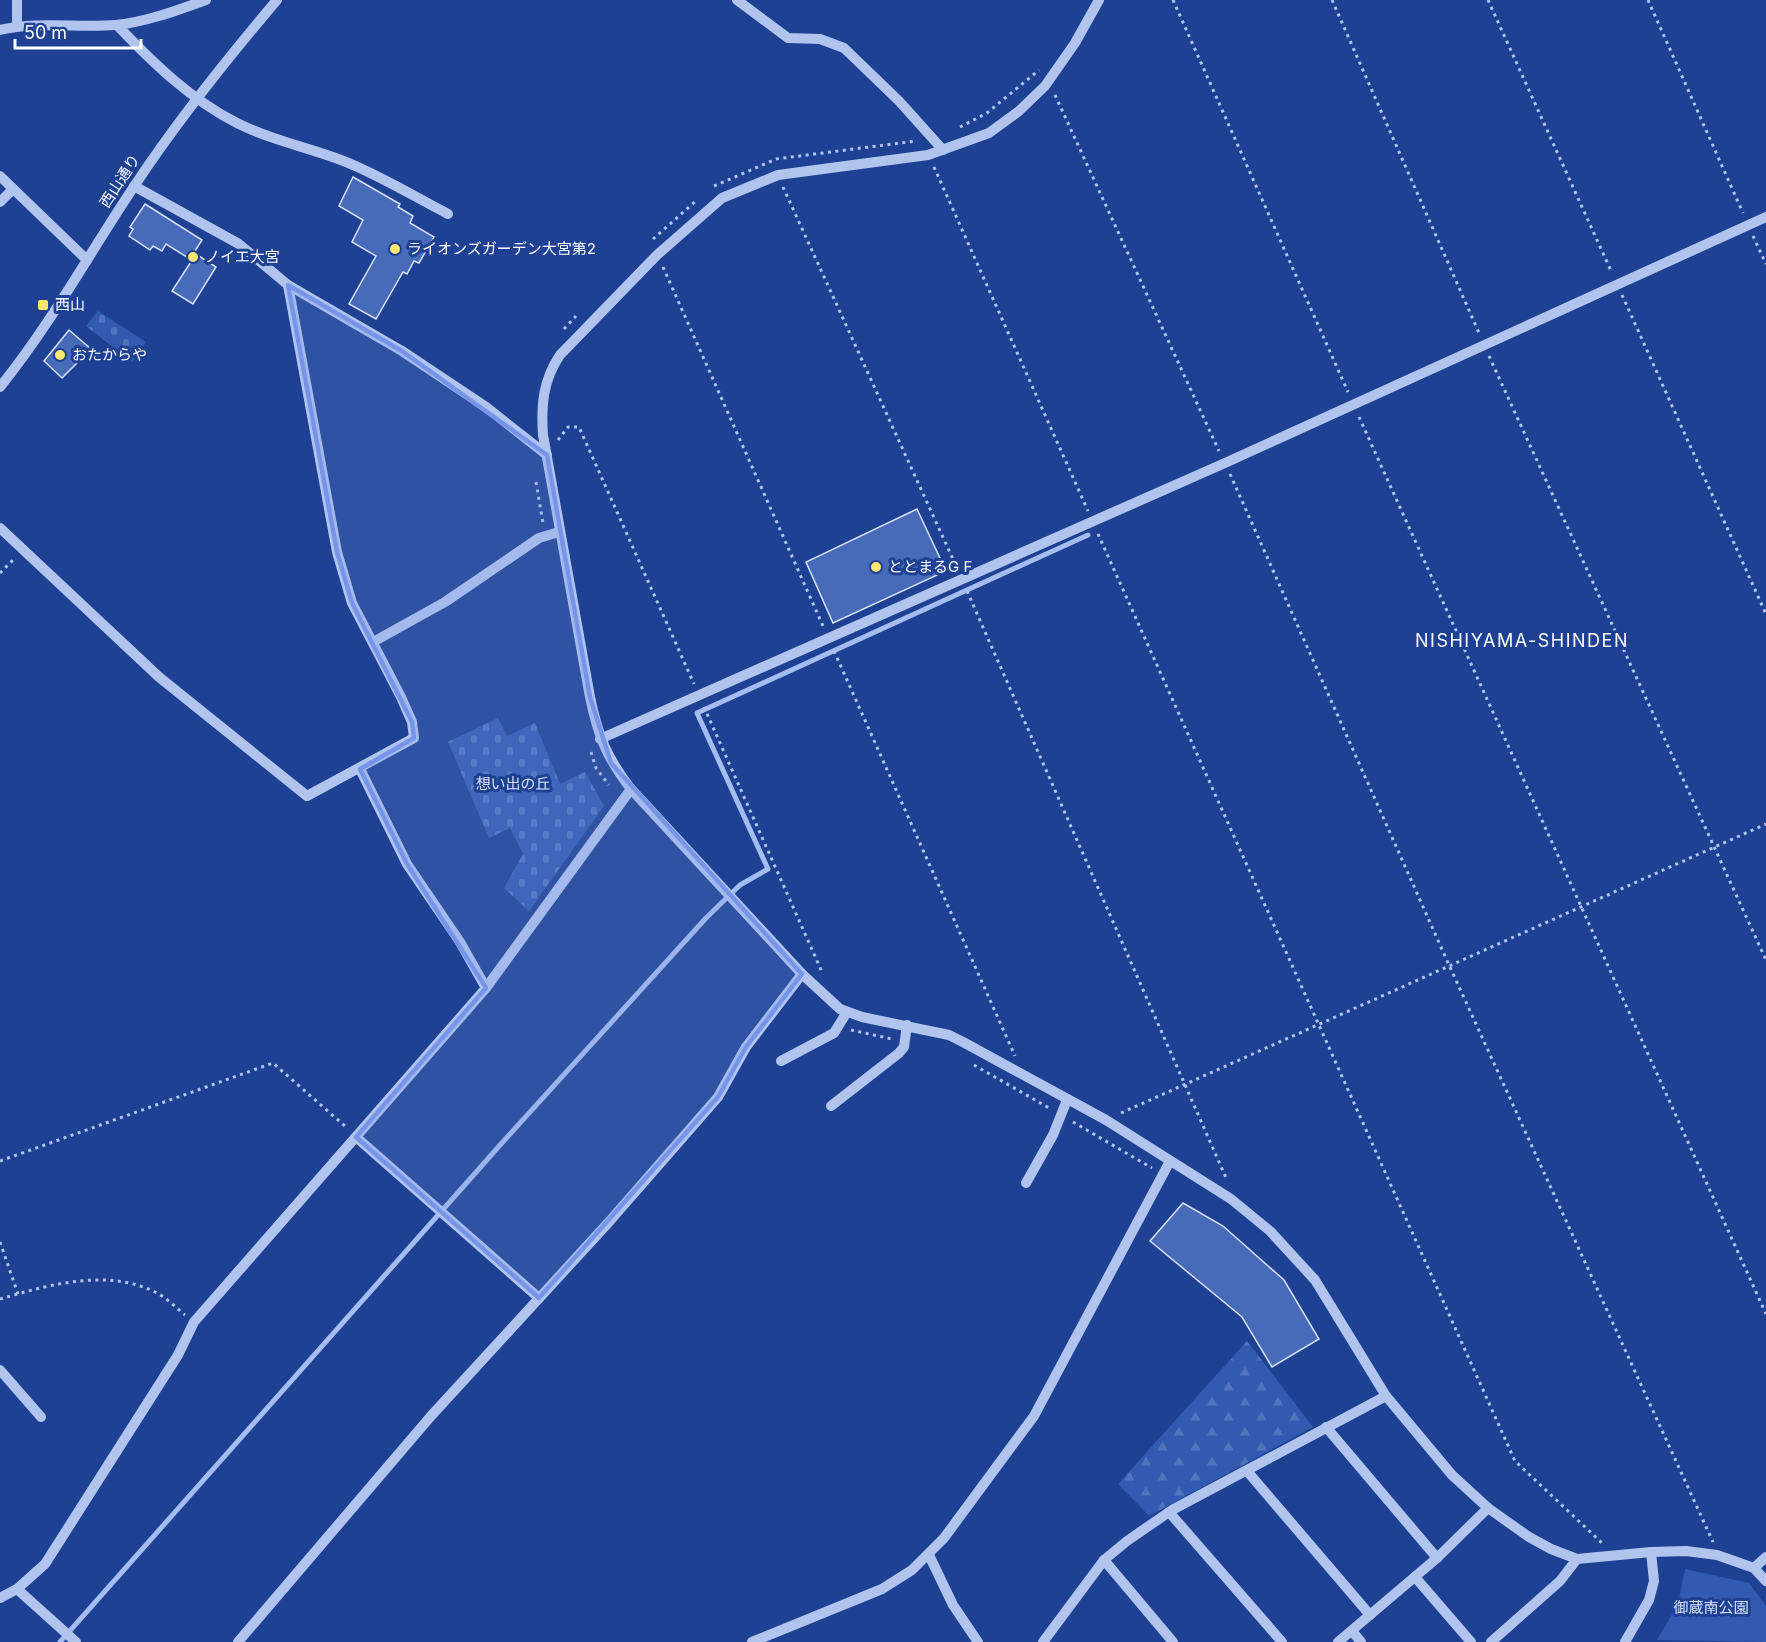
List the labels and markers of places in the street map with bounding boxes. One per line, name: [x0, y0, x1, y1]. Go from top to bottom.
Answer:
place label: ライオンズガーデン大宮第2: [407, 239, 596, 258]
marker: ライオンズガーデン大宮第2: [388, 242, 402, 256]
place label: ノイエ大宮: [205, 247, 280, 266]
marker: ノイエ大宮: [186, 250, 200, 264]
place label: 西山: [55, 295, 85, 314]
marker: 西山: [36, 298, 50, 312]
place label: おたからや: [72, 345, 147, 364]
marker: おたからや: [53, 348, 67, 362]
place label: ととまるG F: [888, 557, 972, 576]
marker: ととまるG F: [869, 560, 883, 574]

